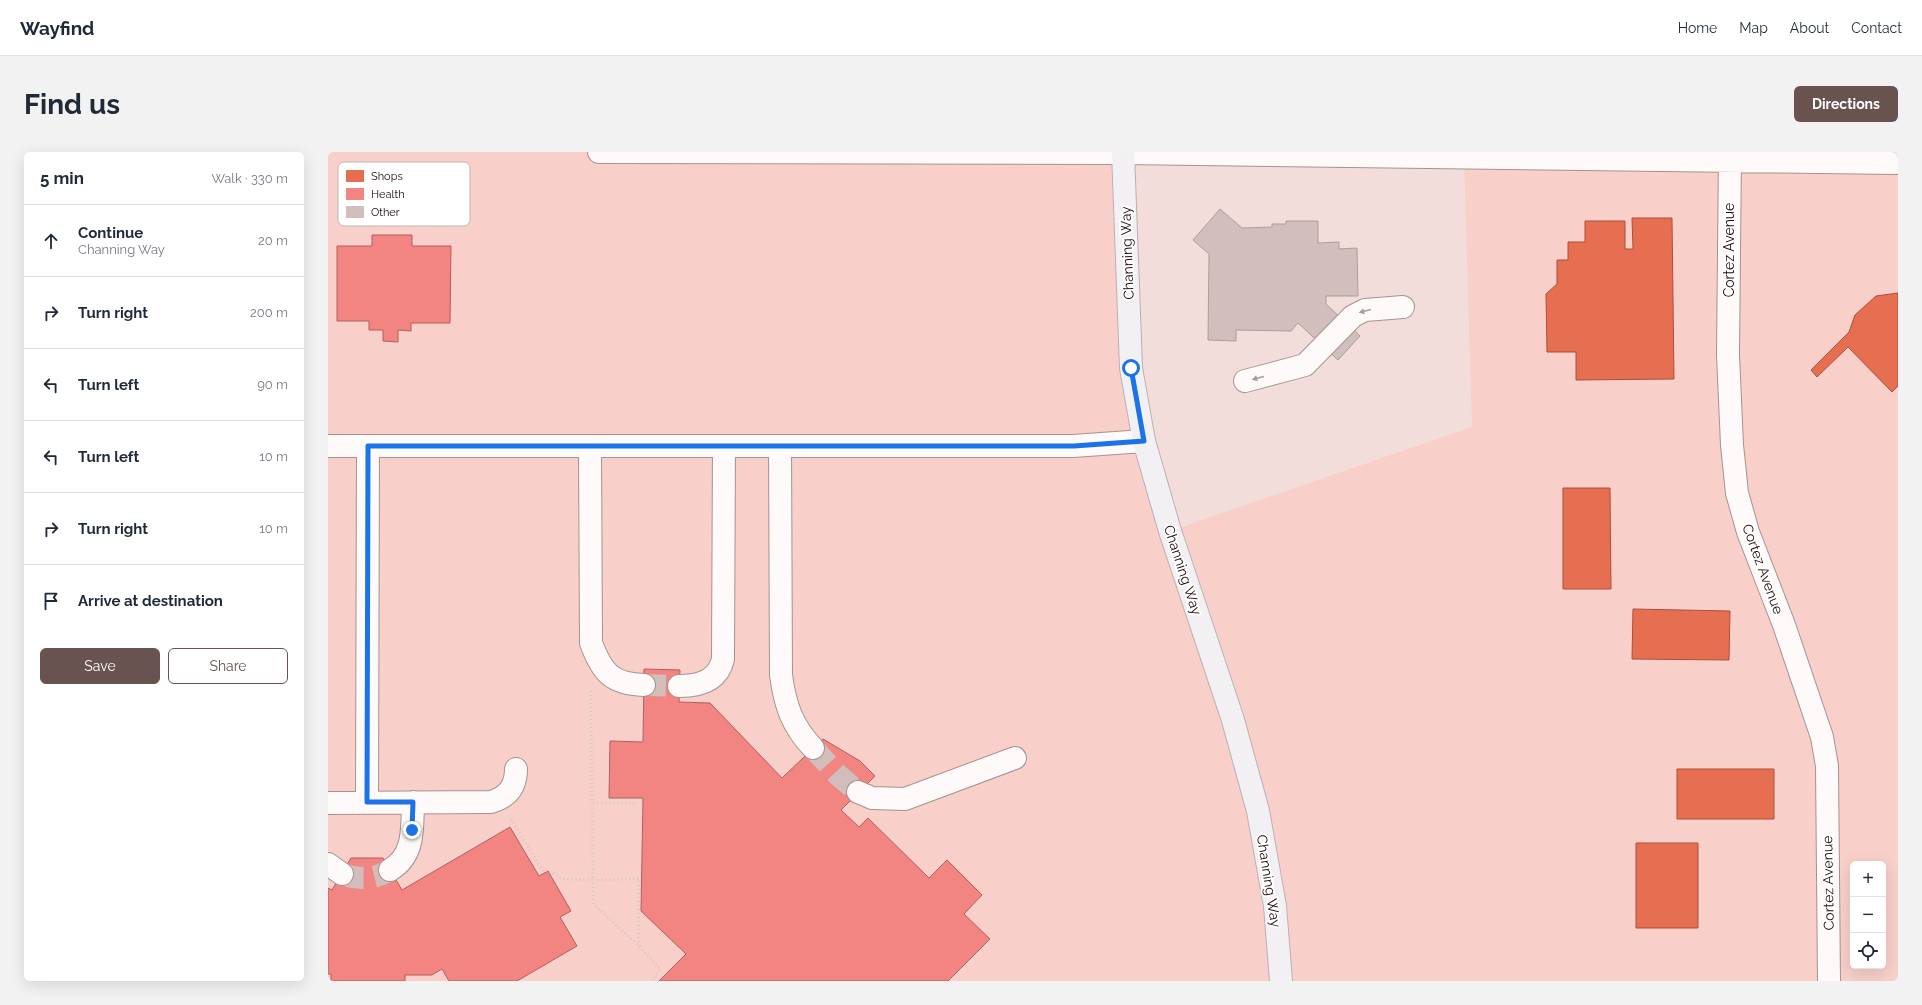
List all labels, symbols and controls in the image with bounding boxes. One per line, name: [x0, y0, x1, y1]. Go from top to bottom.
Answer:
text: Wayfind: [20, 17, 94, 39]
text: Home: [1678, 20, 1717, 36]
text: Map: [1739, 20, 1768, 36]
text: About: [1790, 20, 1829, 36]
text: Contact: [1851, 20, 1902, 36]
button: Directions: [1794, 86, 1898, 122]
text: Find us: [24, 88, 120, 121]
legend: [338, 162, 470, 226]
text: 5 min: [40, 168, 84, 188]
text: Shops: [371, 170, 403, 183]
text: Walk · 330 m: [211, 171, 288, 186]
text: Health: [371, 188, 405, 201]
street label: Cortez Avenue: [1721, 203, 1737, 297]
text: Other: [371, 206, 400, 219]
street label: Channing Way: [1117, 206, 1137, 300]
text: Continue: [78, 224, 143, 242]
icon: ahead: [40, 230, 62, 252]
text: 20 m: [258, 233, 288, 248]
text: Channing Way: [78, 242, 165, 257]
icon: right: [40, 302, 62, 324]
text: Turn right: [78, 304, 148, 322]
text: 200 m: [250, 305, 288, 320]
one-way arrow: [1359, 308, 1371, 314]
route start: [1122, 359, 1140, 377]
icon: left: [40, 374, 62, 396]
one-way arrow: [1252, 375, 1264, 381]
text: Turn left: [78, 376, 139, 394]
text: 90 m: [257, 377, 288, 392]
icon: left: [40, 446, 62, 468]
text: Turn left: [78, 448, 139, 466]
text: 10 m: [259, 449, 288, 464]
icon: right: [40, 518, 62, 540]
text: Turn right: [78, 520, 148, 538]
text: 10 m: [259, 521, 288, 536]
street label: Cortez Avenue: [1739, 522, 1787, 616]
street label: Channing Way: [1161, 523, 1205, 617]
icon: arrive: [40, 590, 62, 612]
text: Arrive at destination: [78, 592, 223, 610]
button: Save: [40, 648, 160, 684]
button: Share: [168, 648, 288, 684]
route end: [403, 821, 421, 839]
street label: Channing Way: [1254, 834, 1284, 929]
street label: Cortez Avenue: [1819, 836, 1837, 930]
map controls: [1850, 861, 1886, 969]
button: +: [1850, 861, 1886, 897]
button: −: [1850, 897, 1886, 933]
button: locate: [1850, 933, 1886, 969]

